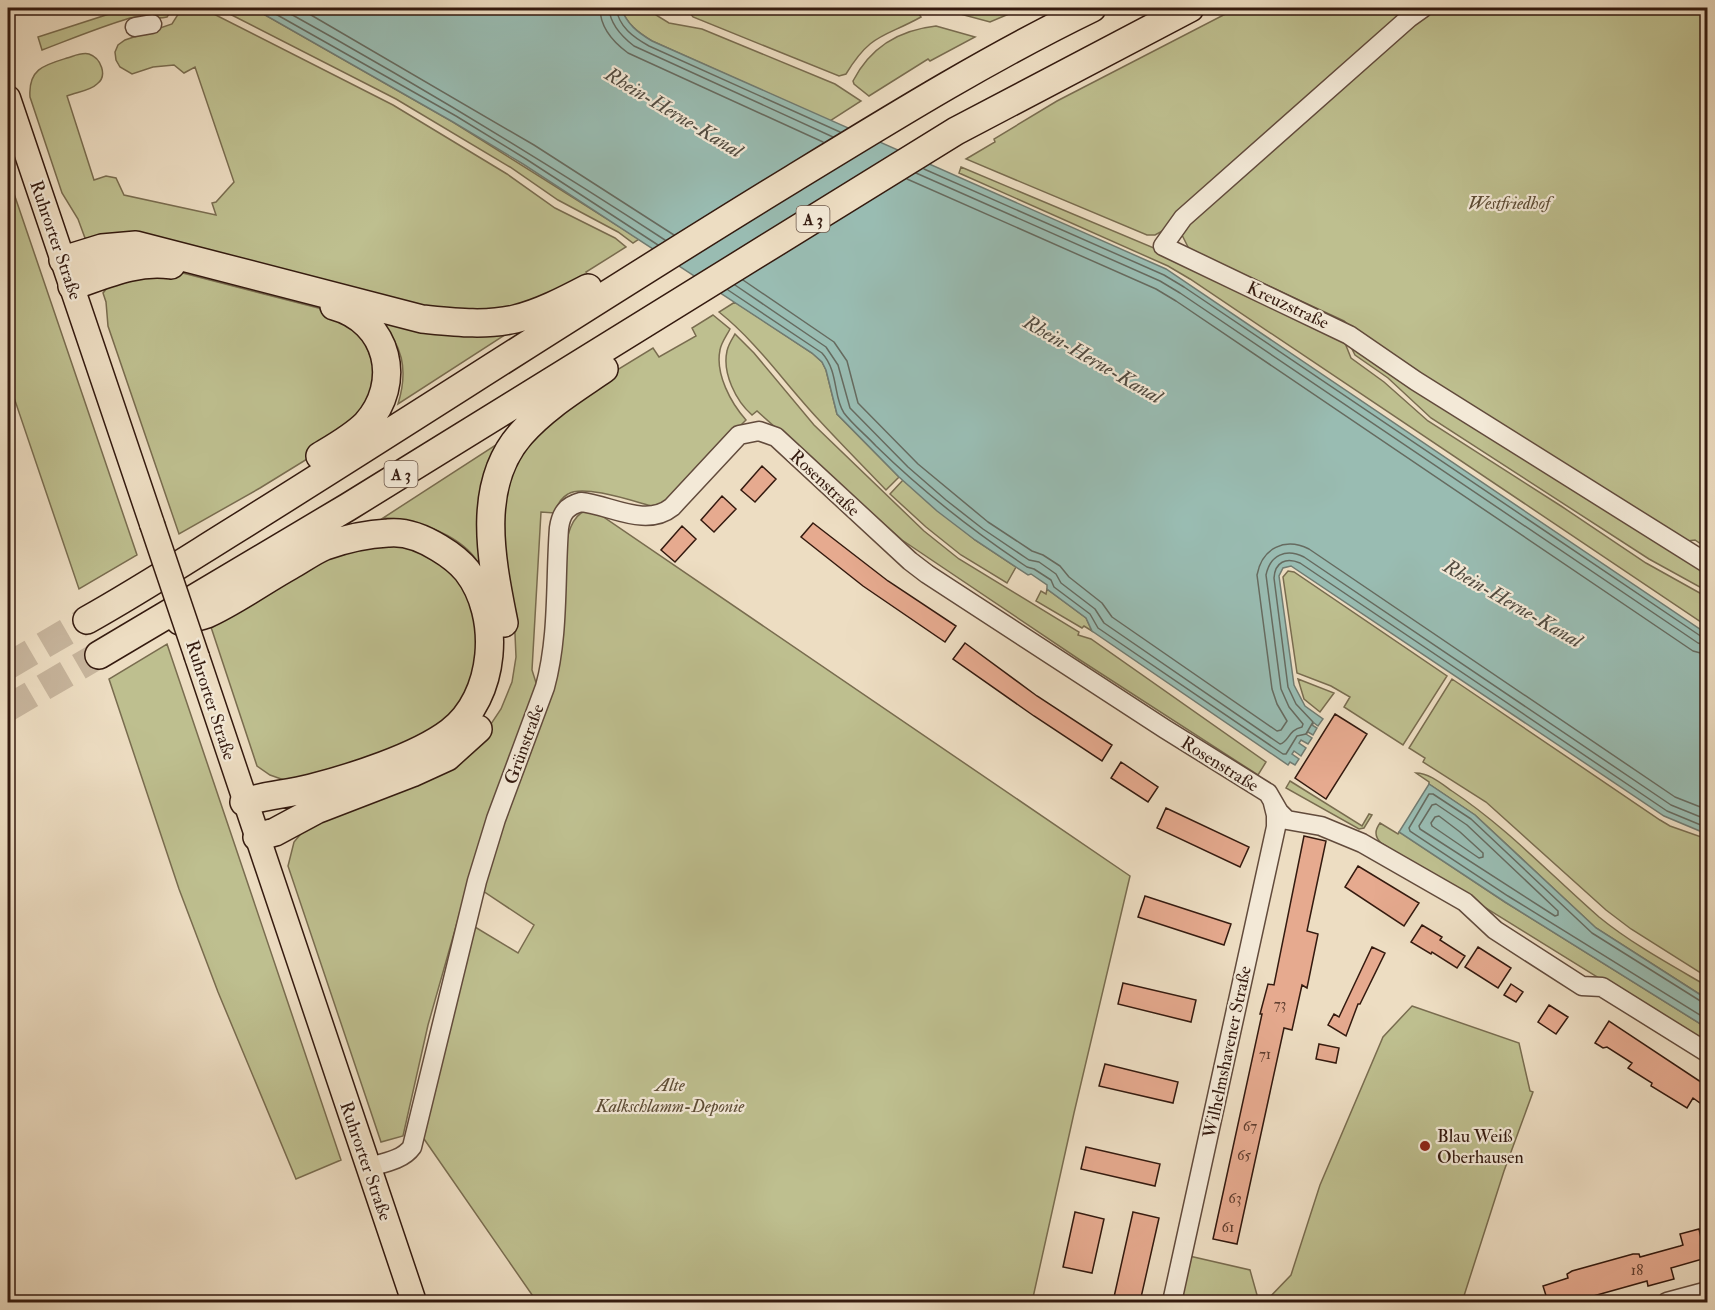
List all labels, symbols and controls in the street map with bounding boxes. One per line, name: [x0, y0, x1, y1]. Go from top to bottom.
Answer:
water label: Rhein-Herne-Kanal: [600, 61, 749, 164]
street label: Ruhrorter Straße: [24, 178, 87, 303]
park label: Westfriedhof: [1468, 192, 1555, 215]
road number: A 3: [796, 206, 830, 232]
street label: Kreuzstraße: [1243, 276, 1333, 335]
water label: Rhein-Herne-Kanal: [1018, 309, 1168, 410]
street label: Rosenstraße: [785, 445, 865, 522]
road number: A 3: [384, 461, 418, 487]
water label: Rhein-Herne-Kanal: [1438, 553, 1588, 654]
street label: Ruhrorter Straße: [180, 637, 241, 763]
street label: Grünstraße: [499, 700, 550, 787]
street label: Rosenstraße: [1176, 731, 1263, 798]
street label: Wilhelmshavener Straße: [1198, 963, 1257, 1141]
house number: 73: [1274, 995, 1286, 1014]
house number: 71: [1259, 1045, 1271, 1064]
park label: Alte Kalkschlamm-Deponie: [595, 1074, 745, 1118]
street label: Ruhrorter Straße: [334, 1099, 397, 1224]
house number: 67: [1243, 1117, 1257, 1136]
place label: Blau Weiß Oberhausen: [1437, 1125, 1524, 1169]
marker: Blau Weiß Oberhausen: [1418, 1139, 1432, 1153]
house number: 65: [1237, 1146, 1251, 1165]
house number: 63: [1228, 1189, 1242, 1208]
house number: 61: [1222, 1218, 1234, 1237]
house number: 18: [1631, 1261, 1643, 1280]

